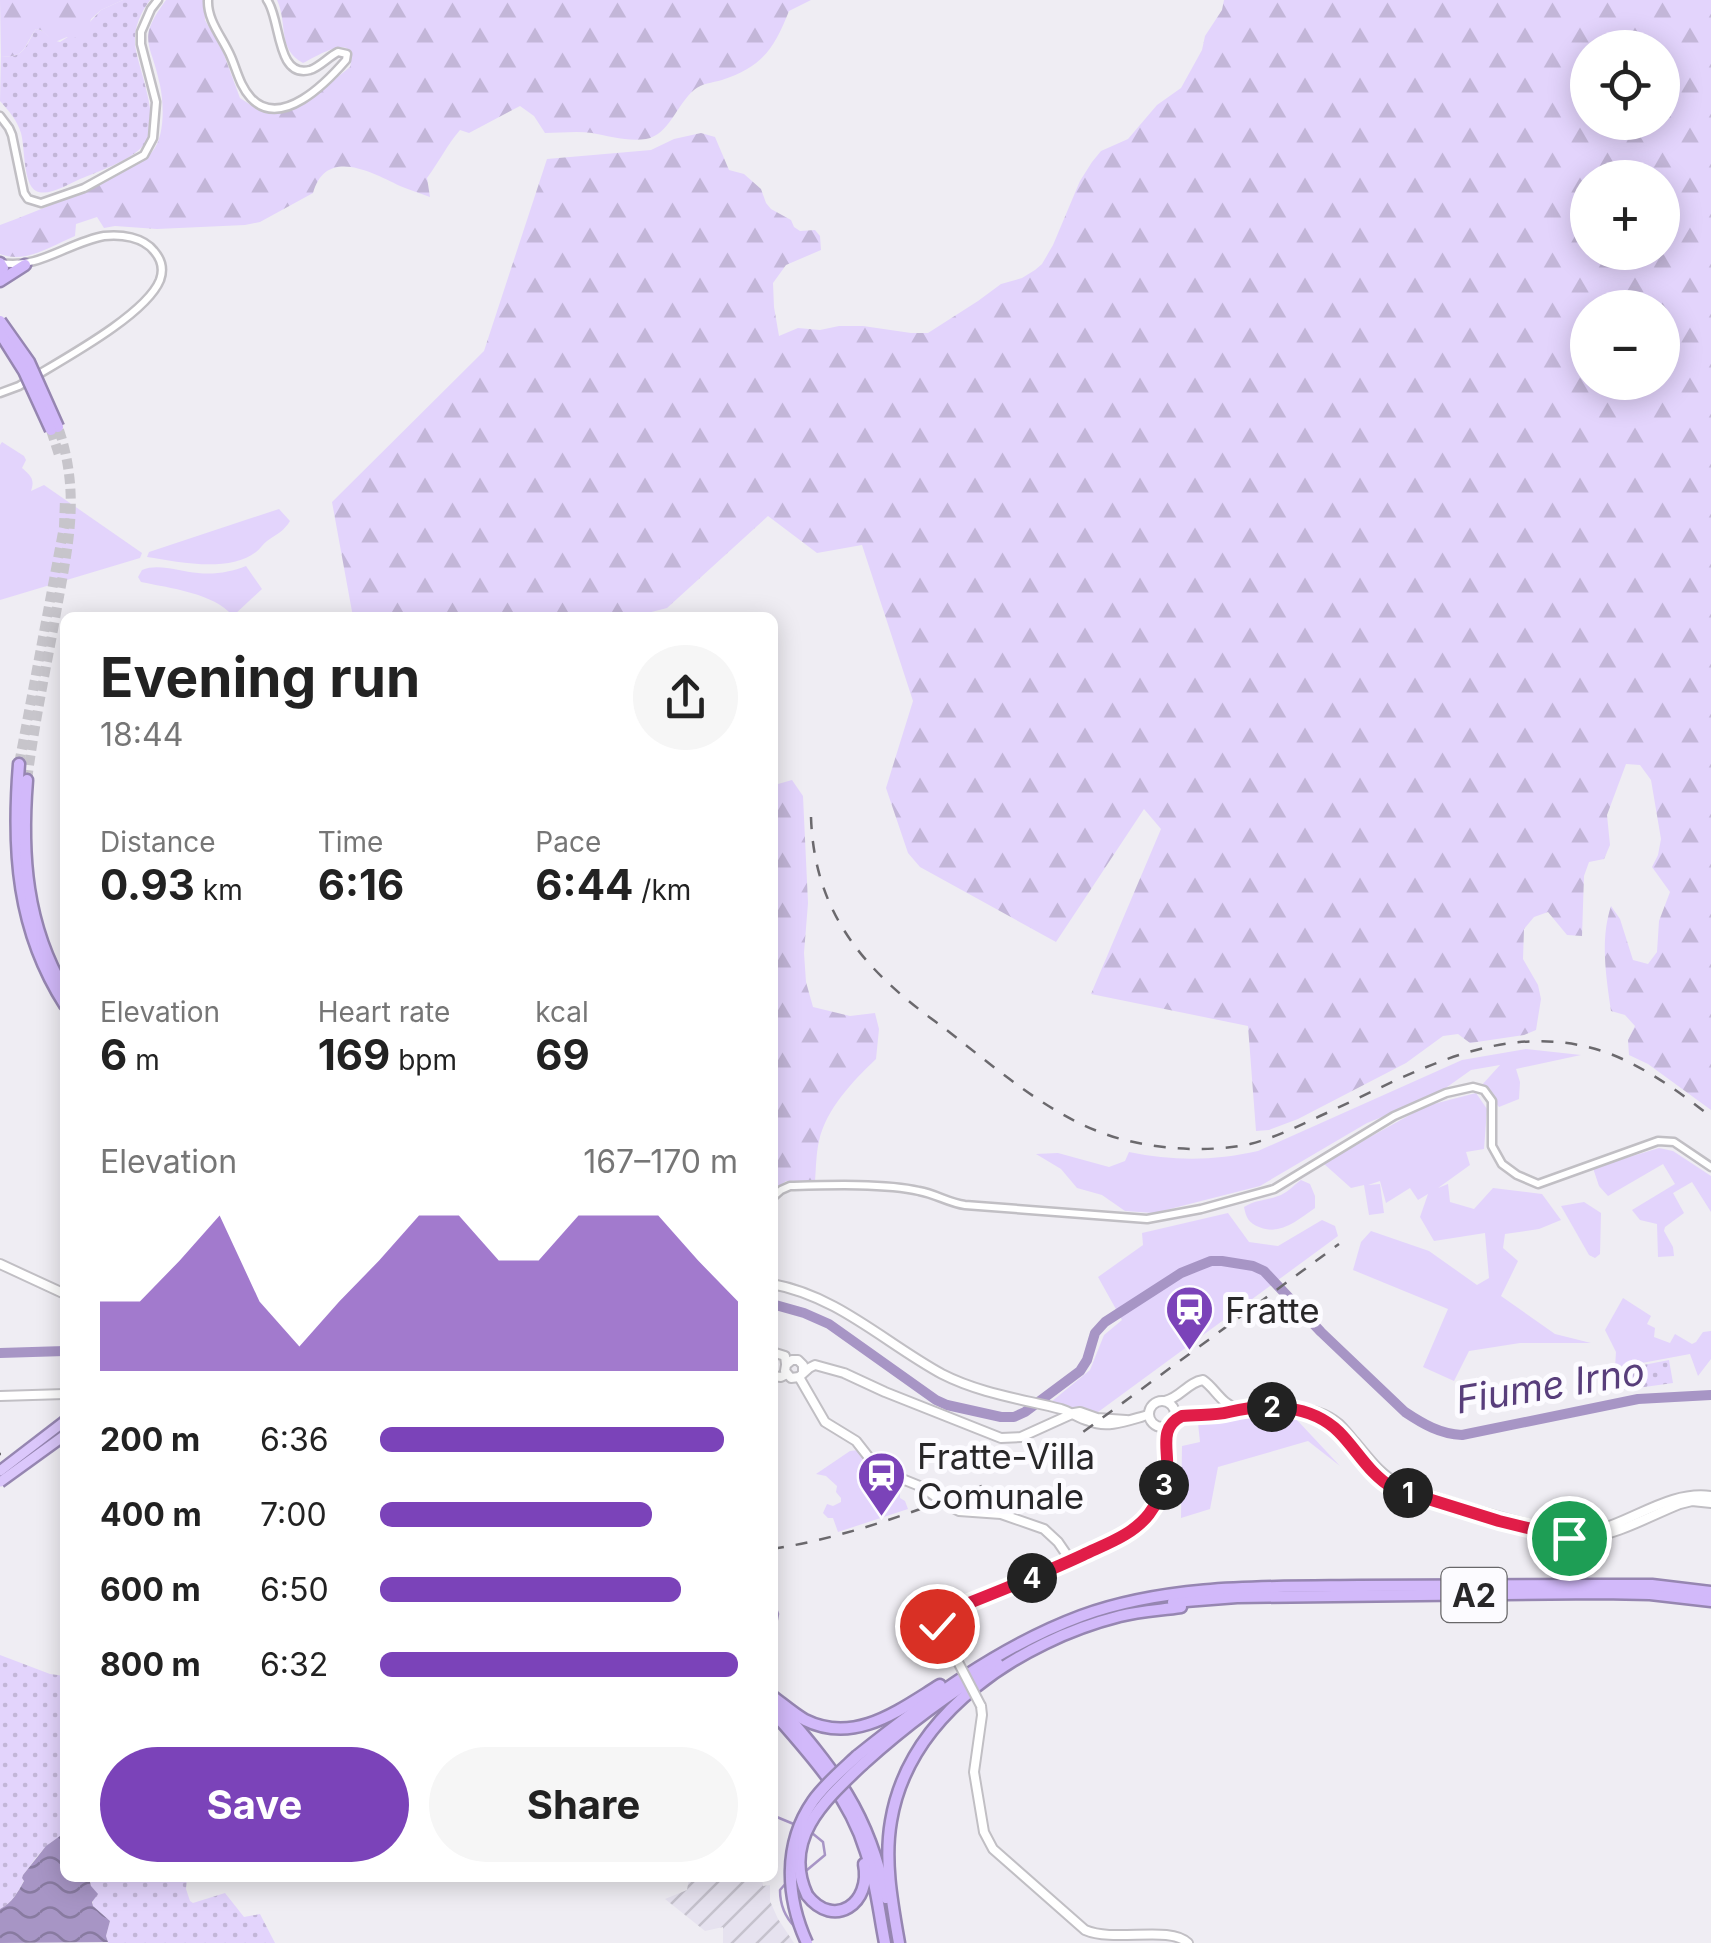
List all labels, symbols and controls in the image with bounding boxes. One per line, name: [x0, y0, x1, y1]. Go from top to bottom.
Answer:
map controls: [1570, 30, 1680, 400]
button: locate: [1570, 30, 1680, 140]
button: +: [1570, 160, 1680, 270]
button: −: [1570, 290, 1680, 400]
text: Evening run: [100, 644, 420, 710]
button: share: [633, 645, 738, 750]
text: 18:44: [100, 715, 183, 754]
text: Distance: [100, 825, 216, 859]
text: Time: [318, 825, 383, 859]
text: Pace: [535, 825, 601, 859]
text: 0.93: [100, 859, 195, 910]
text: 6:16: [318, 859, 404, 910]
text: 6:44: [535, 859, 633, 910]
text: km: [195, 873, 243, 907]
text: /km: [633, 873, 691, 907]
text: Elevation: [100, 995, 220, 1029]
text: Heart rate: [318, 995, 450, 1029]
text: kcal: [535, 995, 589, 1029]
text: 6: [100, 1029, 127, 1080]
text: 169: [318, 1029, 390, 1080]
text: 69: [535, 1029, 590, 1080]
text: m: [127, 1043, 160, 1077]
text: bpm: [390, 1043, 457, 1077]
text: Elevation: [100, 1142, 237, 1181]
text: 167–170 m: [583, 1142, 738, 1181]
station icon: Fratte: [1164, 1284, 1216, 1352]
place label: Fratte: [1225, 1289, 1320, 1331]
water label: Fiume Irno: [1452, 1347, 1648, 1423]
pin: 2: [1247, 1382, 1297, 1432]
text: 2: [1263, 1390, 1281, 1424]
text: 200 m: [100, 1420, 200, 1459]
text: 6:36: [260, 1420, 329, 1459]
place label: Fratte-Villa Comunale: [917, 1435, 1095, 1517]
station icon: Fratte-Villa Comunale: [856, 1450, 908, 1518]
pin: 3: [1139, 1460, 1189, 1510]
text: 3: [1155, 1468, 1173, 1502]
pin: 1: [1383, 1468, 1433, 1518]
text: 1: [1402, 1476, 1414, 1510]
text: 400 m: [100, 1495, 202, 1534]
text: 7:00: [260, 1495, 327, 1534]
pin: [1527, 1496, 1612, 1581]
icon: arrive: [1542, 1511, 1597, 1566]
pin: 4: [1007, 1553, 1057, 1603]
text: 4: [1023, 1561, 1041, 1595]
road number: A2: [1442, 1568, 1506, 1622]
text: 600 m: [100, 1570, 201, 1609]
text: 6:50: [260, 1570, 329, 1609]
pin: [895, 1584, 980, 1669]
icon: check: [910, 1599, 965, 1654]
text: 800 m: [100, 1645, 201, 1684]
text: 6:32: [260, 1645, 328, 1684]
button: Save: [100, 1747, 409, 1862]
button: Share: [429, 1747, 738, 1862]

